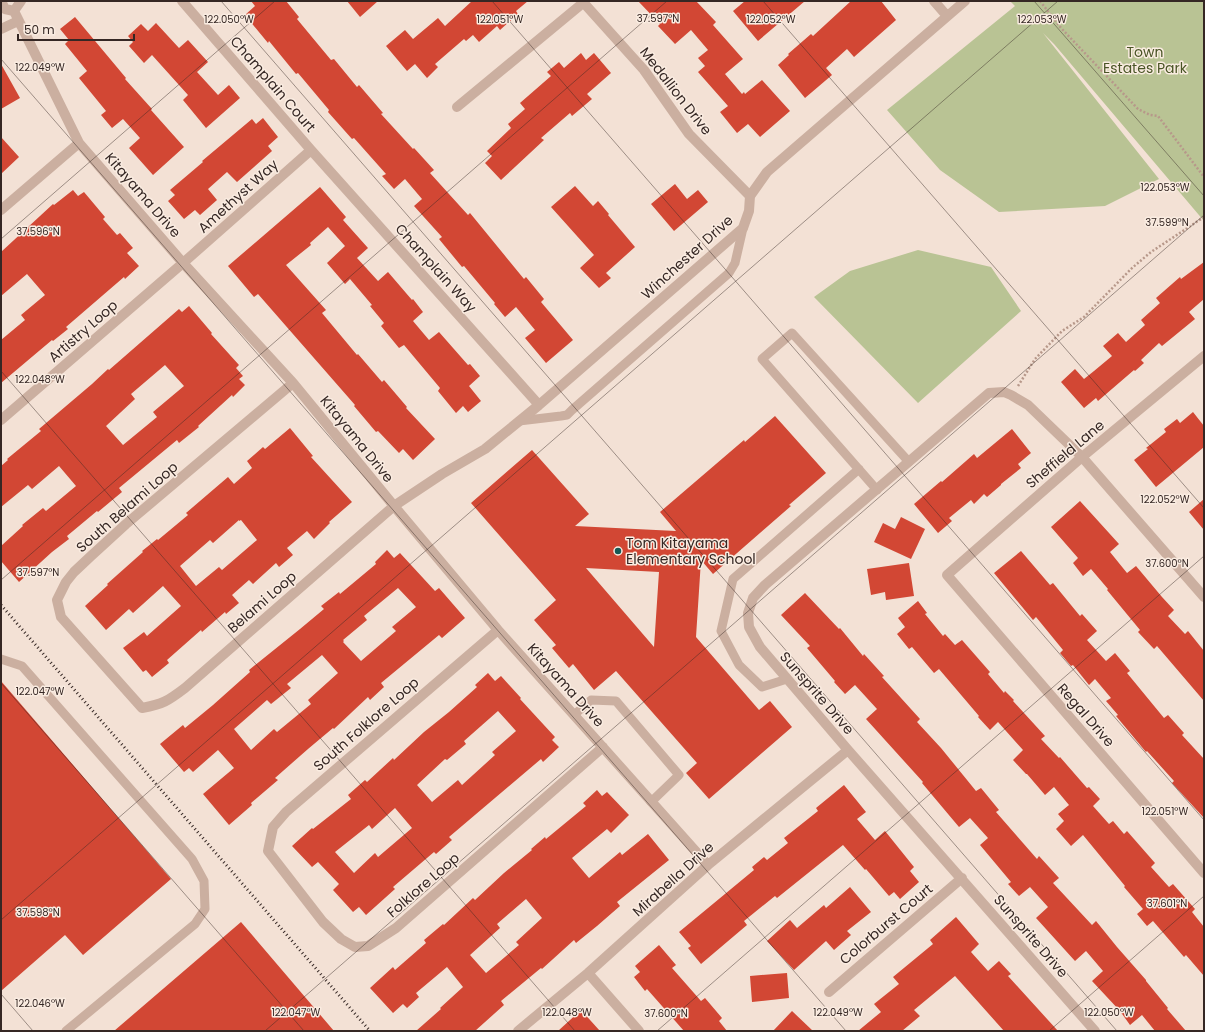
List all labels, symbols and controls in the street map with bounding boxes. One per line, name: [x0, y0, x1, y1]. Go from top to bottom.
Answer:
text: 37.597°N: [637, 11, 679, 26]
text: 122.050°W: [204, 12, 254, 27]
text: 122.051°W: [477, 12, 523, 27]
text: 122.052°W: [747, 12, 796, 27]
text: 122.053°W: [1017, 12, 1067, 27]
scale bar: [18, 16, 134, 42]
text: 50 m: [24, 21, 55, 38]
street label: Champlain Court: [226, 32, 320, 136]
park label: Town Estates Park: [1103, 42, 1188, 78]
street label: Medallion Drive: [635, 43, 717, 139]
text: 122.049°W: [15, 60, 65, 75]
street label: Kitayama Drive: [101, 148, 186, 242]
street label: Amethyst Way: [194, 154, 283, 237]
text: 122.053°W: [1140, 180, 1190, 195]
street label: Winchester Drive: [637, 210, 738, 304]
text: 37.599°N: [1145, 215, 1189, 230]
street label: Champlain Way: [391, 219, 481, 317]
text: 37.596°N: [16, 224, 60, 239]
street label: Artistry Loop: [44, 295, 122, 367]
text: 122.048°W: [15, 372, 65, 387]
street label: Kitayama Drive: [316, 391, 398, 487]
street label: Sheffield Lane: [1021, 415, 1109, 493]
street label: South Belami Loop: [72, 457, 182, 557]
text: 122.052°W: [1141, 492, 1190, 507]
place label: Tom Kitayama Elementary School: [626, 533, 756, 569]
marker: Tom Kitayama Elementary School: [613, 546, 623, 556]
text: 37.600°N: [1145, 556, 1189, 571]
text: 37.597°N: [17, 565, 59, 580]
street label: Belami Loop: [223, 566, 301, 638]
street label: Kitayama Drive: [523, 639, 609, 731]
street label: Sunsprite Drive: [775, 647, 859, 739]
street label: South Folklore Loop: [309, 672, 423, 776]
street label: Regal Drive: [1053, 679, 1119, 751]
text: 122.047°W: [16, 684, 65, 699]
text: 122.051°W: [1142, 804, 1188, 819]
street label: Mirabella Drive: [628, 837, 718, 921]
street label: Folklore Loop: [382, 848, 464, 922]
street label: Colorburst Court: [835, 879, 937, 969]
street label: Sunsprite Drive: [989, 890, 1073, 982]
text: 37.601°N: [1147, 896, 1187, 911]
text: 37.598°N: [16, 905, 60, 920]
text: 122.046°W: [15, 996, 65, 1011]
text: 122.047°W: [272, 1005, 321, 1020]
text: 122.048°W: [542, 1005, 592, 1020]
text: 122.049°W: [813, 1005, 863, 1020]
text: 122.050°W: [1084, 1005, 1134, 1020]
text: 37.600°N: [644, 1006, 688, 1021]

